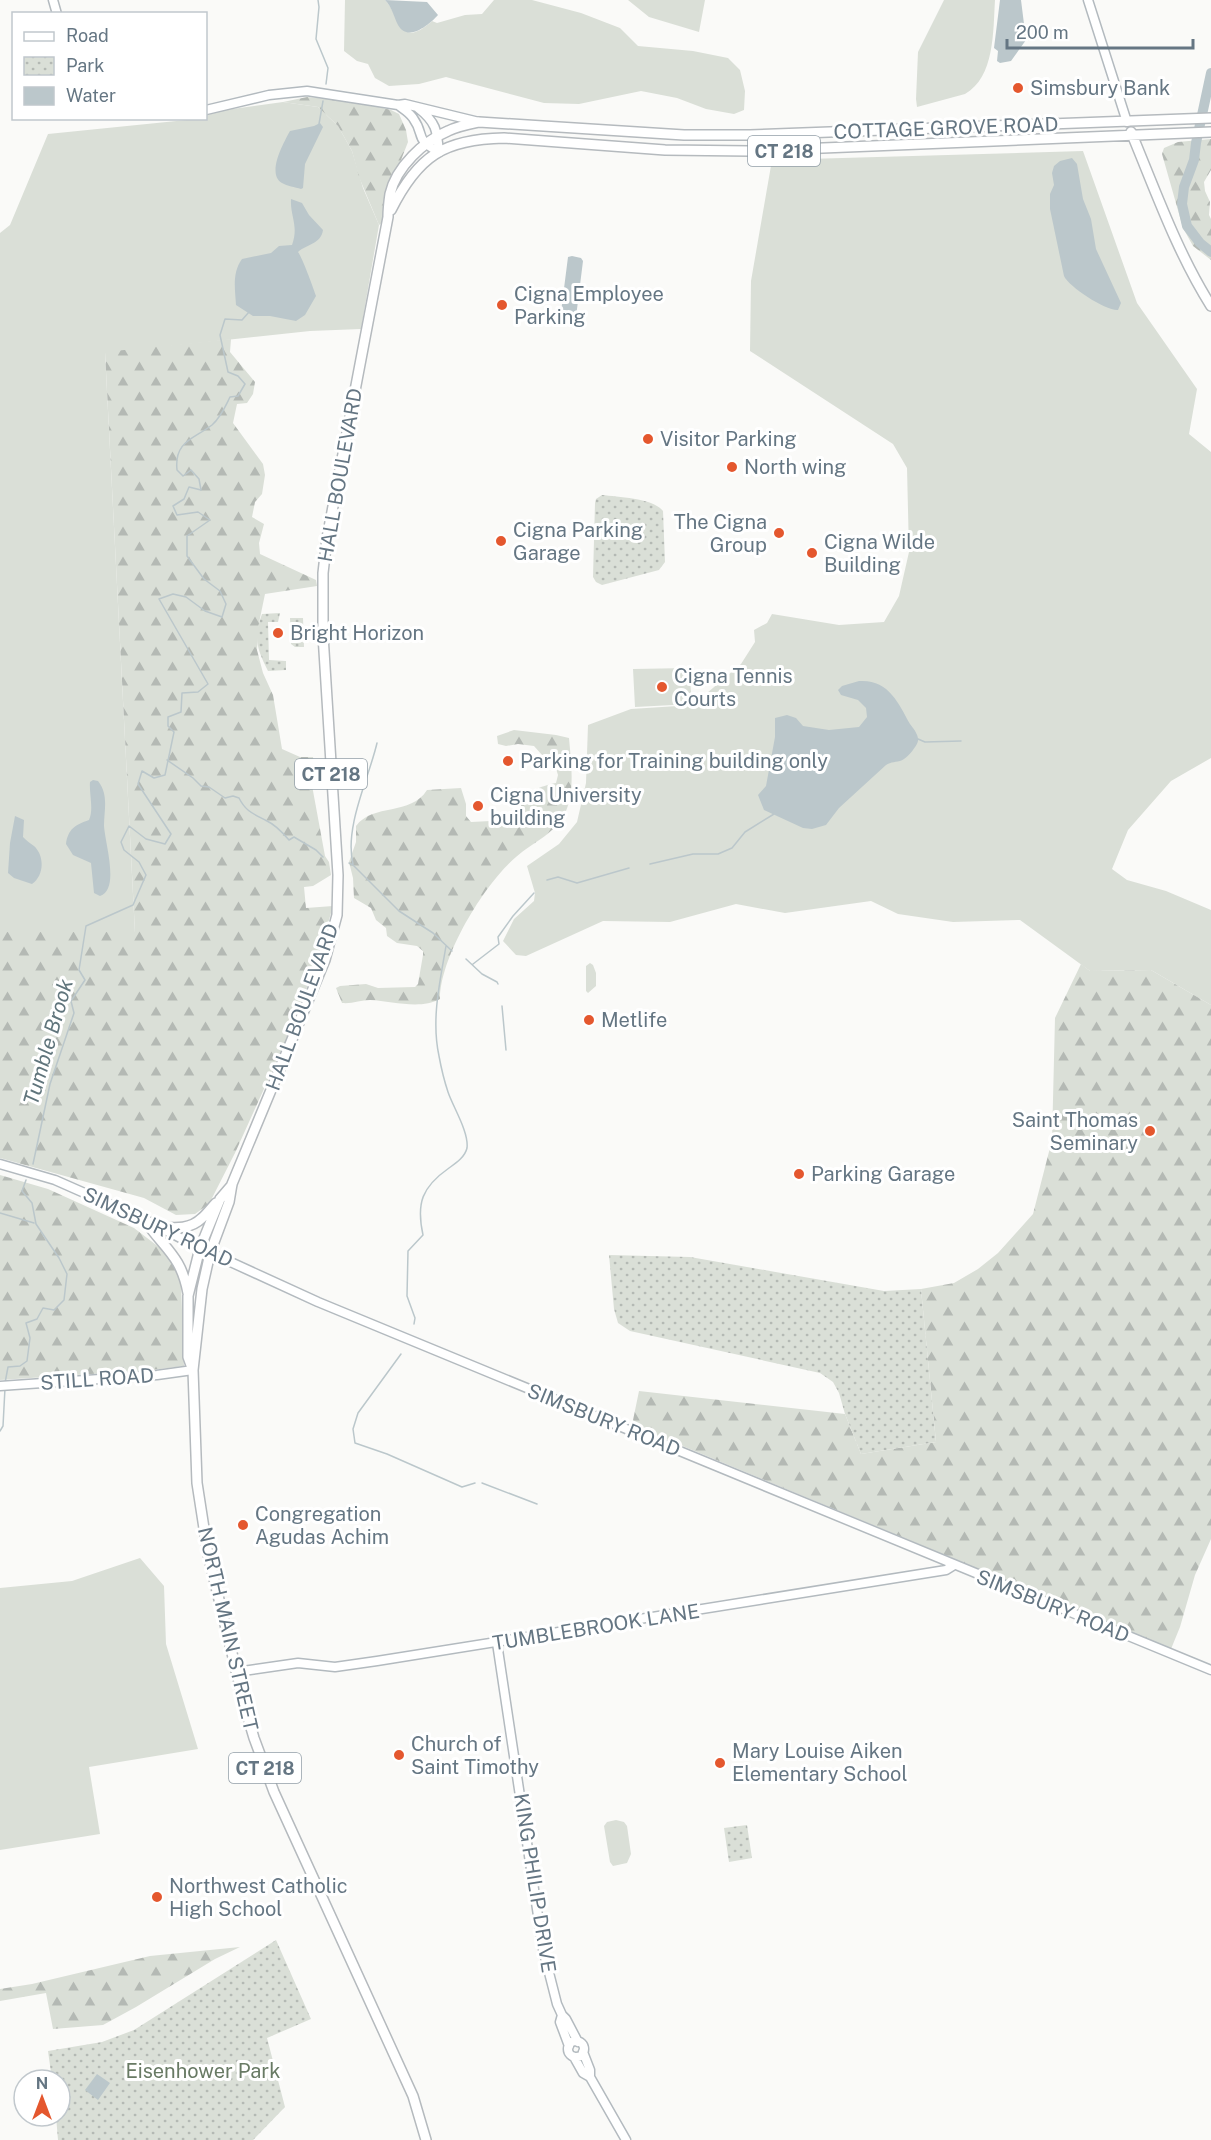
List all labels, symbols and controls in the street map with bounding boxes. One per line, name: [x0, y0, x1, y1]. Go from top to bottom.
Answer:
legend: [12, 12, 207, 120]
scale bar: [1007, 12, 1193, 50]
text: 200 m: [1016, 22, 1069, 43]
text: Road: [66, 25, 109, 46]
text: Park: [66, 55, 104, 76]
place label: Simsbury Bank: [1030, 76, 1170, 100]
marker: Simsbury Bank: [1011, 81, 1025, 95]
text: Water: [66, 85, 116, 106]
street label: COTTAGE GROVE ROAD: [833, 112, 1059, 144]
road number: CT 218: [748, 136, 820, 166]
place label: Cigna Employee Parking: [514, 282, 664, 329]
marker: Cigna Employee Parking: [495, 298, 509, 312]
street label: HALL BOULEVARD: [313, 386, 367, 564]
place label: Visitor Parking: [660, 427, 797, 451]
marker: Visitor Parking: [641, 432, 655, 446]
place label: North wing: [744, 455, 847, 479]
marker: North wing: [725, 460, 739, 474]
place label: The Cigna Group: [674, 510, 767, 557]
place label: Cigna Parking Garage: [513, 518, 643, 565]
marker: The Cigna Group: [772, 526, 786, 540]
place label: Cigna Wilde Building: [824, 530, 935, 577]
marker: Cigna Parking Garage: [494, 534, 508, 548]
marker: Cigna Wilde Building: [805, 546, 819, 560]
place label: Bright Horizon: [290, 621, 424, 645]
marker: Bright Horizon: [271, 626, 285, 640]
place label: Cigna Tennis Courts: [674, 664, 793, 711]
marker: Cigna Tennis Courts: [655, 680, 669, 694]
place label: Parking for Training building only: [520, 749, 828, 773]
marker: Parking for Training building only: [501, 754, 515, 768]
road number: CT 218: [295, 759, 367, 789]
place label: Cigna University building: [490, 783, 642, 830]
marker: Cigna University building: [471, 799, 485, 813]
street label: HALL BOULEVARD: [261, 920, 343, 1094]
water label: Tumble Brook: [18, 976, 78, 1108]
place label: Metlife: [601, 1008, 667, 1032]
marker: Metlife: [582, 1013, 596, 1027]
place label: Saint Thomas Seminary: [1012, 1108, 1138, 1155]
marker: Saint Thomas Seminary: [1143, 1124, 1157, 1138]
place label: Parking Garage: [811, 1162, 955, 1186]
marker: Parking Garage: [792, 1167, 806, 1181]
street label: SIMSBURY ROAD: [79, 1182, 237, 1272]
street label: STILL ROAD: [39, 1363, 155, 1395]
street label: SIMSBURY ROAD: [524, 1378, 684, 1462]
place label: Congregation Agudas Achim: [255, 1502, 389, 1549]
marker: Congregation Agudas Achim: [236, 1518, 250, 1532]
street label: NORTH MAIN STREET: [193, 1525, 263, 1733]
street label: SIMSBURY ROAD: [973, 1564, 1133, 1648]
street label: TUMBLEBROOK LANE: [491, 1599, 701, 1655]
place label: Church of Saint Timothy: [411, 1732, 539, 1779]
place label: Mary Louise Aiken Elementary School: [732, 1739, 907, 1786]
marker: Church of Saint Timothy: [392, 1748, 406, 1762]
road number: CT 218: [229, 1753, 301, 1783]
marker: Mary Louise Aiken Elementary School: [713, 1756, 727, 1770]
street label: KING PHILIP DRIVE: [509, 1792, 561, 1974]
place label: Northwest Catholic High School: [169, 1874, 348, 1921]
marker: Northwest Catholic High School: [150, 1890, 164, 1904]
park label: Eisenhower Park: [126, 2059, 280, 2083]
north arrow: [12, 2068, 72, 2128]
text: N: [36, 2074, 48, 2093]

